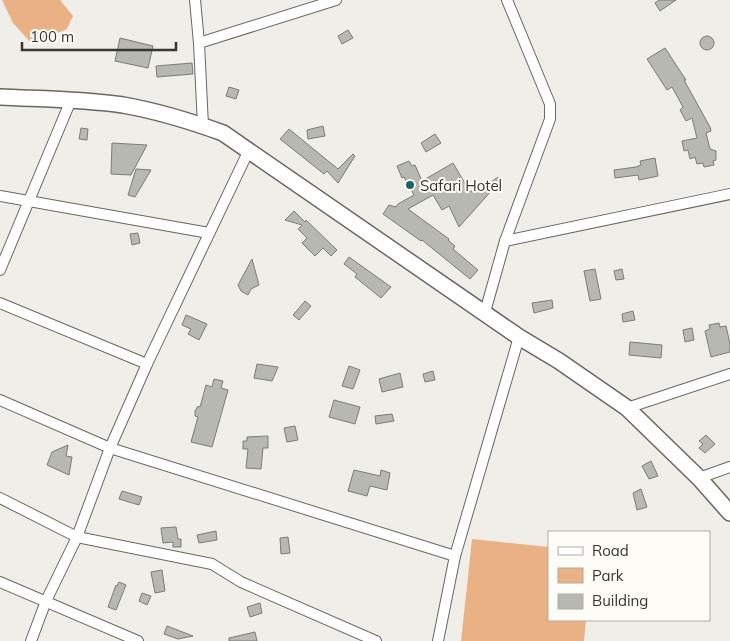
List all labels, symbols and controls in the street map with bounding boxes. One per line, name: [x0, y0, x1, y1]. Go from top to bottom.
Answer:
scale bar: [22, 20, 176, 52]
text: 100 m: [30, 27, 74, 46]
place label: Safari Hotel: [420, 176, 502, 195]
marker: Safari Hotel: [404, 179, 416, 191]
legend: [548, 531, 710, 621]
text: Road: [592, 541, 629, 560]
text: Park: [592, 566, 624, 585]
text: Building: [592, 591, 648, 610]

